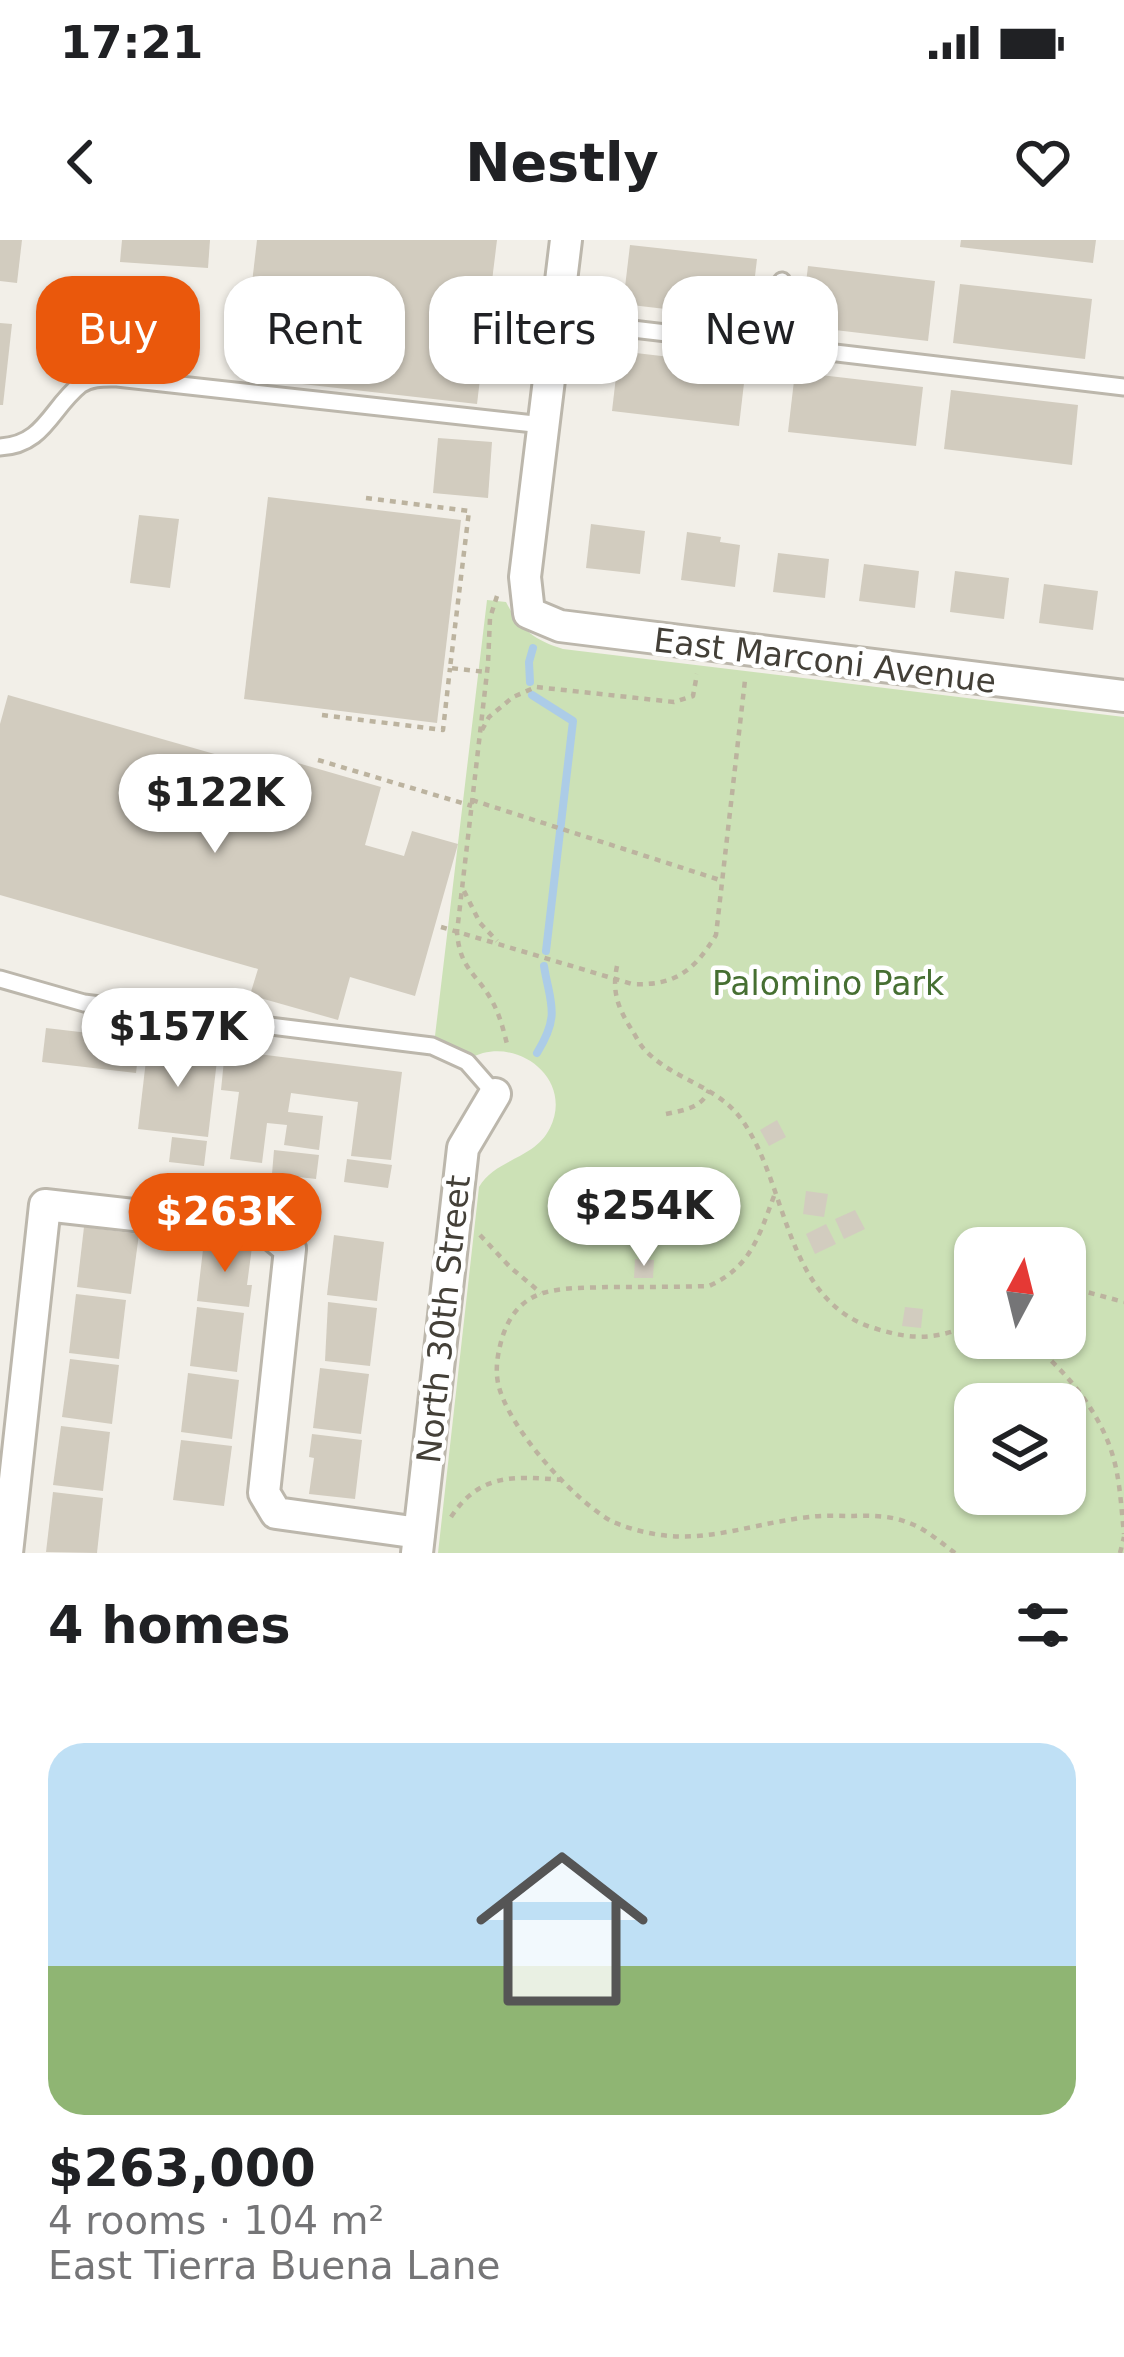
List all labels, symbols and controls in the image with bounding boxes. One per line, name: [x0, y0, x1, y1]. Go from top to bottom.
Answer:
text: 17:21: [60, 16, 203, 69]
icon: back: [48, 129, 114, 195]
icon: heart: [1010, 129, 1076, 195]
text: Nestly: [465, 131, 659, 194]
chip: Buy: [36, 276, 200, 384]
chip: Rent: [224, 276, 405, 384]
chip: Filters: [429, 276, 638, 384]
chip: New: [662, 276, 838, 384]
street label: East Marconi Avenue: [651, 620, 998, 701]
pin: $122K: [131, 754, 299, 856]
text: $122K: [146, 770, 284, 815]
park label: Palomino Park: [712, 964, 945, 1003]
pin: $157K: [94, 988, 262, 1090]
text: $157K: [109, 1004, 247, 1049]
pin: $254K: [560, 1167, 728, 1269]
pin: $263K: [141, 1173, 309, 1275]
street label: North 30th Street: [409, 1173, 478, 1465]
text: $254K: [575, 1183, 713, 1228]
text: $263K: [156, 1189, 294, 1234]
north arrow: [954, 1227, 1086, 1359]
map controls: [954, 1227, 1086, 1515]
button: layers: [954, 1383, 1086, 1515]
icon: filters: [1010, 1592, 1076, 1658]
text: 4 homes: [48, 1596, 291, 1655]
icon: home: [454, 1821, 670, 2037]
text: $263,000: [48, 2139, 316, 2198]
text: 4 rooms · 104 m²: [48, 2198, 384, 2243]
text: East Tierra Buena Lane: [48, 2243, 501, 2288]

